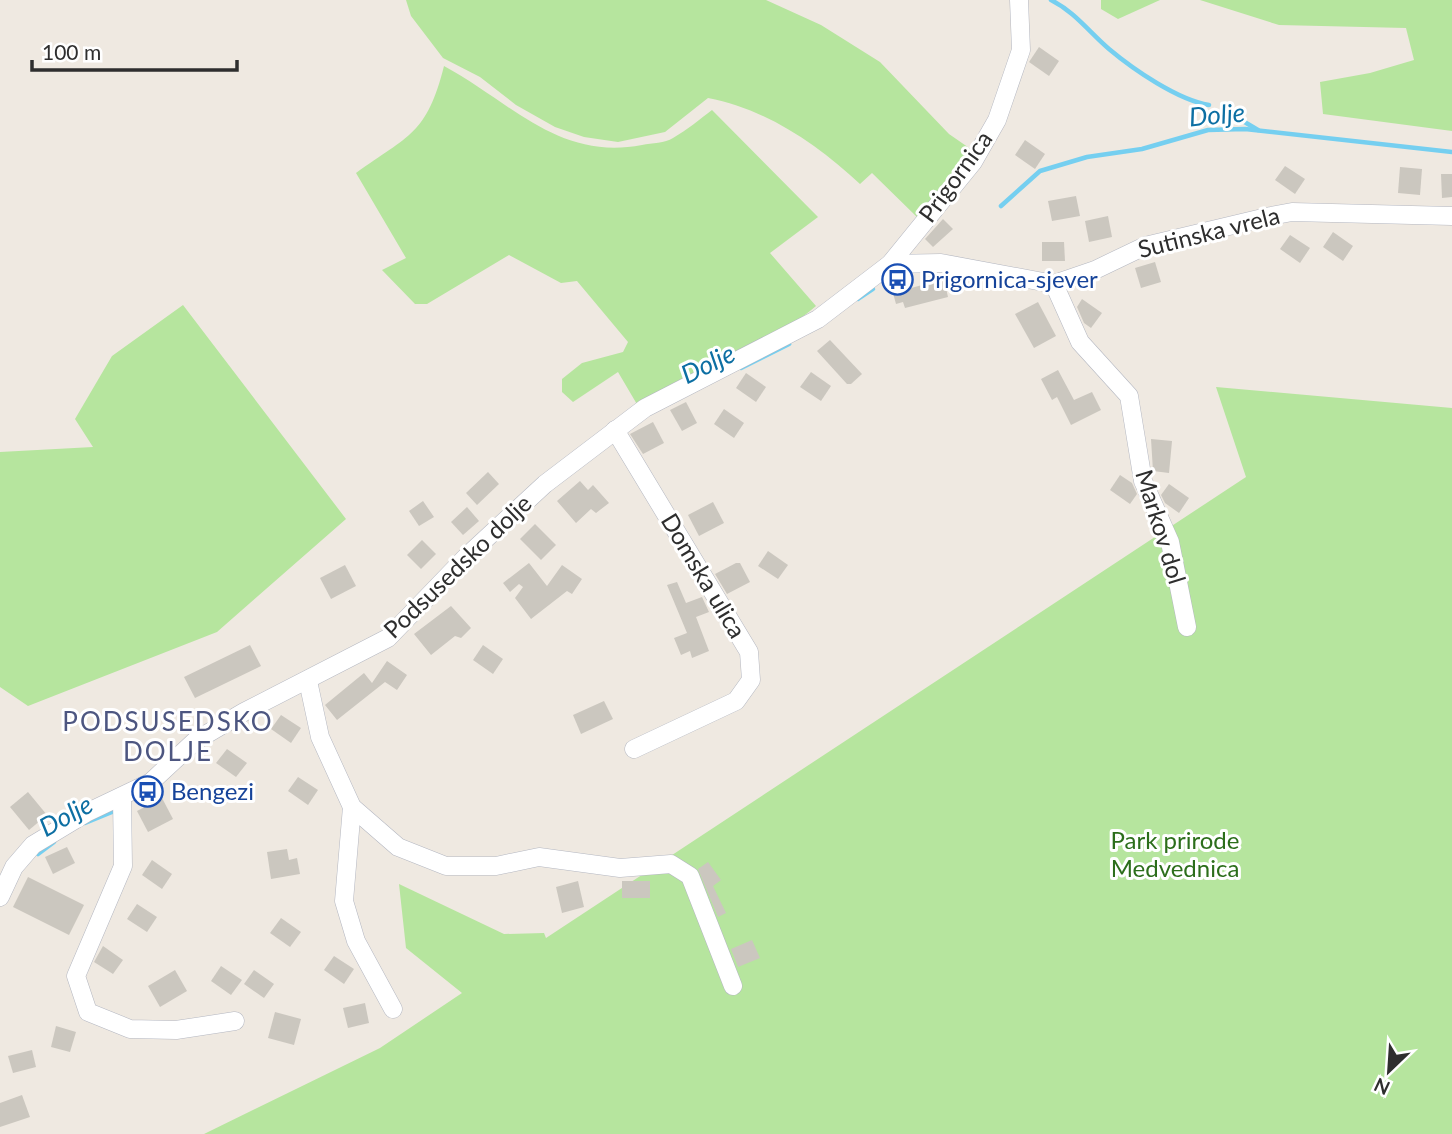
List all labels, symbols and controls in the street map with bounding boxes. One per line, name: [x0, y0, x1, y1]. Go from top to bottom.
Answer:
scale bar: [32, 28, 236, 72]
text: 100 m: [42, 39, 101, 64]
water label: Dolje: [1188, 96, 1246, 132]
street label: Prigornica: [912, 125, 998, 227]
street label: Sutinska vrela: [1135, 200, 1283, 263]
bus stop icon: Prigornica-sjever: [881, 263, 915, 297]
place label: Prigornica-sjever: [921, 264, 1098, 293]
water label: Dolje: [675, 336, 740, 390]
street label: Markov dol: [1130, 466, 1193, 587]
street label: Podsusedsko dolje: [377, 488, 537, 644]
street label: Domska ulica: [656, 508, 753, 643]
district label: PODSUSEDSKO DOLJE: [62, 705, 274, 767]
bus stop icon: Bengezi: [131, 775, 165, 809]
place label: Bengezi: [171, 776, 254, 805]
water label: Dolje: [33, 788, 98, 843]
park label: Park prirode Medvednica: [1111, 825, 1239, 882]
north arrow: [1354, 1036, 1424, 1106]
text: N: [1370, 1073, 1393, 1100]

